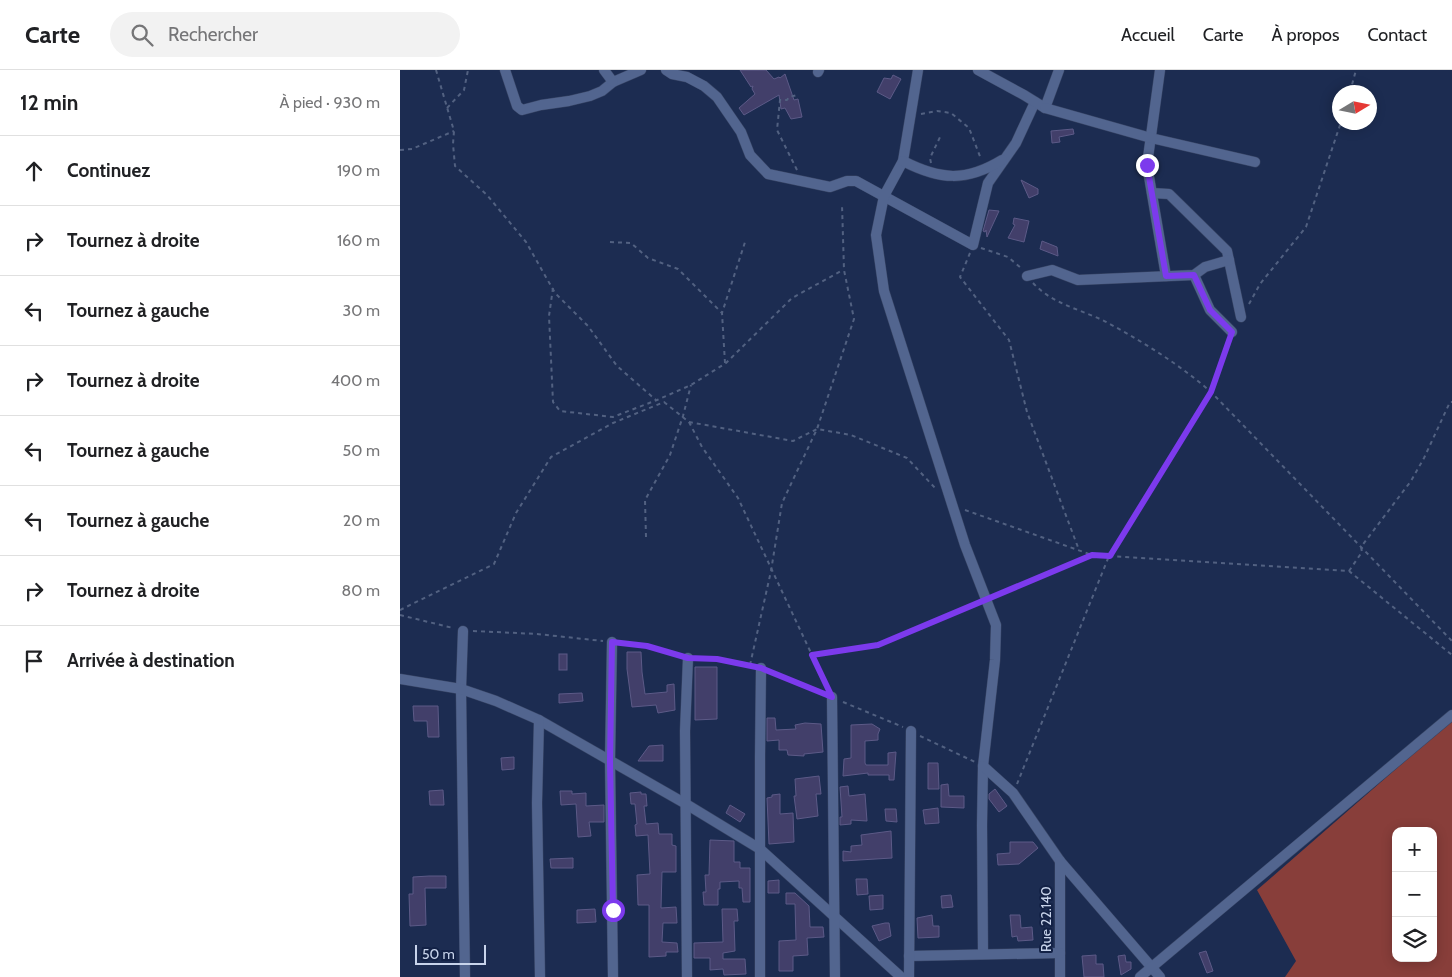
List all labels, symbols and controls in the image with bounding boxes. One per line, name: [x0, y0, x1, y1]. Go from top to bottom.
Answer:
search box: [110, 12, 460, 57]
text: Carte: [25, 20, 80, 49]
icon: search: [128, 21, 156, 49]
text: Rechercher: [168, 23, 258, 46]
text: Accueil: [1121, 24, 1175, 46]
text: Carte: [1203, 24, 1243, 46]
text: À propos: [1271, 24, 1339, 46]
text: Contact: [1367, 24, 1427, 46]
north arrow: [1332, 85, 1377, 130]
text: 12 min: [20, 90, 78, 115]
text: À pied · 930 m: [280, 93, 380, 112]
route end: [1136, 154, 1159, 177]
icon: ahead: [20, 157, 48, 185]
text: Continuez: [67, 159, 150, 182]
text: 190 m: [337, 161, 380, 180]
icon: right: [20, 227, 48, 255]
text: Tournez à droite: [67, 229, 200, 252]
text: 160 m: [337, 231, 380, 250]
icon: left: [20, 297, 48, 325]
text: Tournez à gauche: [67, 299, 209, 322]
text: 30 m: [343, 301, 380, 320]
icon: right: [20, 367, 48, 395]
text: Tournez à droite: [67, 369, 200, 392]
text: 400 m: [331, 371, 380, 390]
icon: left: [20, 437, 48, 465]
text: Tournez à gauche: [67, 439, 209, 462]
text: 50 m: [343, 441, 380, 460]
icon: left: [20, 507, 48, 535]
text: Tournez à gauche: [67, 509, 209, 532]
text: 20 m: [343, 511, 380, 530]
icon: right: [20, 577, 48, 605]
text: Tournez à droite: [67, 579, 200, 602]
text: 80 m: [342, 581, 380, 600]
icon: arrive: [20, 647, 48, 675]
text: Arrivée à destination: [67, 649, 235, 672]
map controls: [1392, 827, 1437, 962]
button: +: [1392, 827, 1437, 872]
button: −: [1392, 872, 1437, 917]
street label: Rue 22.140: [1037, 886, 1055, 952]
route start: [602, 899, 625, 922]
button: layers: [1392, 917, 1437, 962]
scale bar: [415, 942, 486, 965]
text: 50 m: [422, 945, 455, 963]

